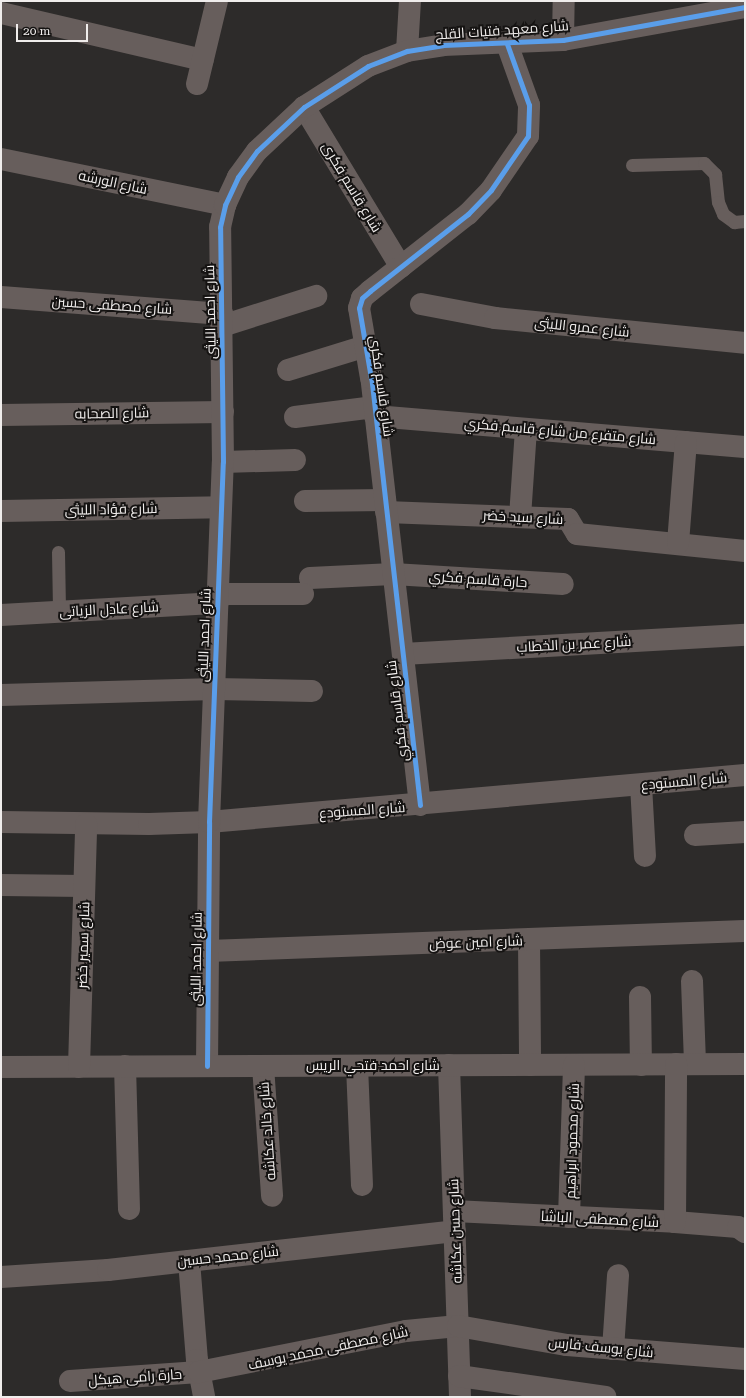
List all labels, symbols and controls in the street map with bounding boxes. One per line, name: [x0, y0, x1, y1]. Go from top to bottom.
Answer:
scale bar: [18, 16, 90, 42]
street label: شارع معهد فتيات القلج: [435, 17, 569, 43]
text: 20 m: [23, 24, 50, 38]
street label: شارع قاسم فكرى: [319, 139, 385, 235]
street label: شارع الورشه: [77, 167, 149, 197]
street label: شارع احمد الليثى: [201, 265, 219, 359]
street label: شارع مصطفى حسين: [51, 292, 173, 318]
street label: شارع عمرو الليثى: [534, 314, 630, 340]
street label: شارع قاسم فكري: [367, 334, 397, 438]
street label: شارع الصحابه: [75, 404, 149, 422]
street label: شارع متفرع من شارع قاسم فكري: [463, 414, 657, 448]
street label: شارع فؤاد الليثى: [64, 500, 158, 518]
street label: شارع سيد خضر: [482, 506, 564, 528]
street label: حارة قاسم فكري: [428, 567, 528, 591]
street label: شارع احمد الليثى: [194, 588, 214, 682]
street label: شارع عادل الزياتى: [59, 598, 159, 620]
street label: شارع عمر بن الخطاب: [516, 633, 632, 655]
street label: شارع قاسم فكري: [382, 659, 412, 763]
street label: شارع المستودع: [640, 769, 728, 793]
street label: شارع المستودع: [318, 799, 406, 821]
street label: شارع سمير خضر: [73, 901, 93, 989]
street label: شارع احمد الليثى: [187, 912, 205, 1006]
street label: شارع امين عوض: [429, 932, 523, 952]
street label: شارع احمد فتحي الريس: [306, 1057, 440, 1073]
street label: شارع خالد عكاشه: [255, 1081, 279, 1181]
street label: شارع محمود ابراهيم: [562, 1083, 582, 1199]
street label: شارع حسن عكاشه: [445, 1178, 465, 1284]
street label: شارع مصطفى الباشا: [540, 1208, 660, 1230]
street label: شارع محمد حسين: [176, 1242, 280, 1270]
street label: شارع مصطفى محمد يوسف: [247, 1323, 409, 1373]
street label: شارع يوسف فارس: [548, 1333, 654, 1361]
street label: حارة رامى هيكل: [88, 1365, 182, 1389]

